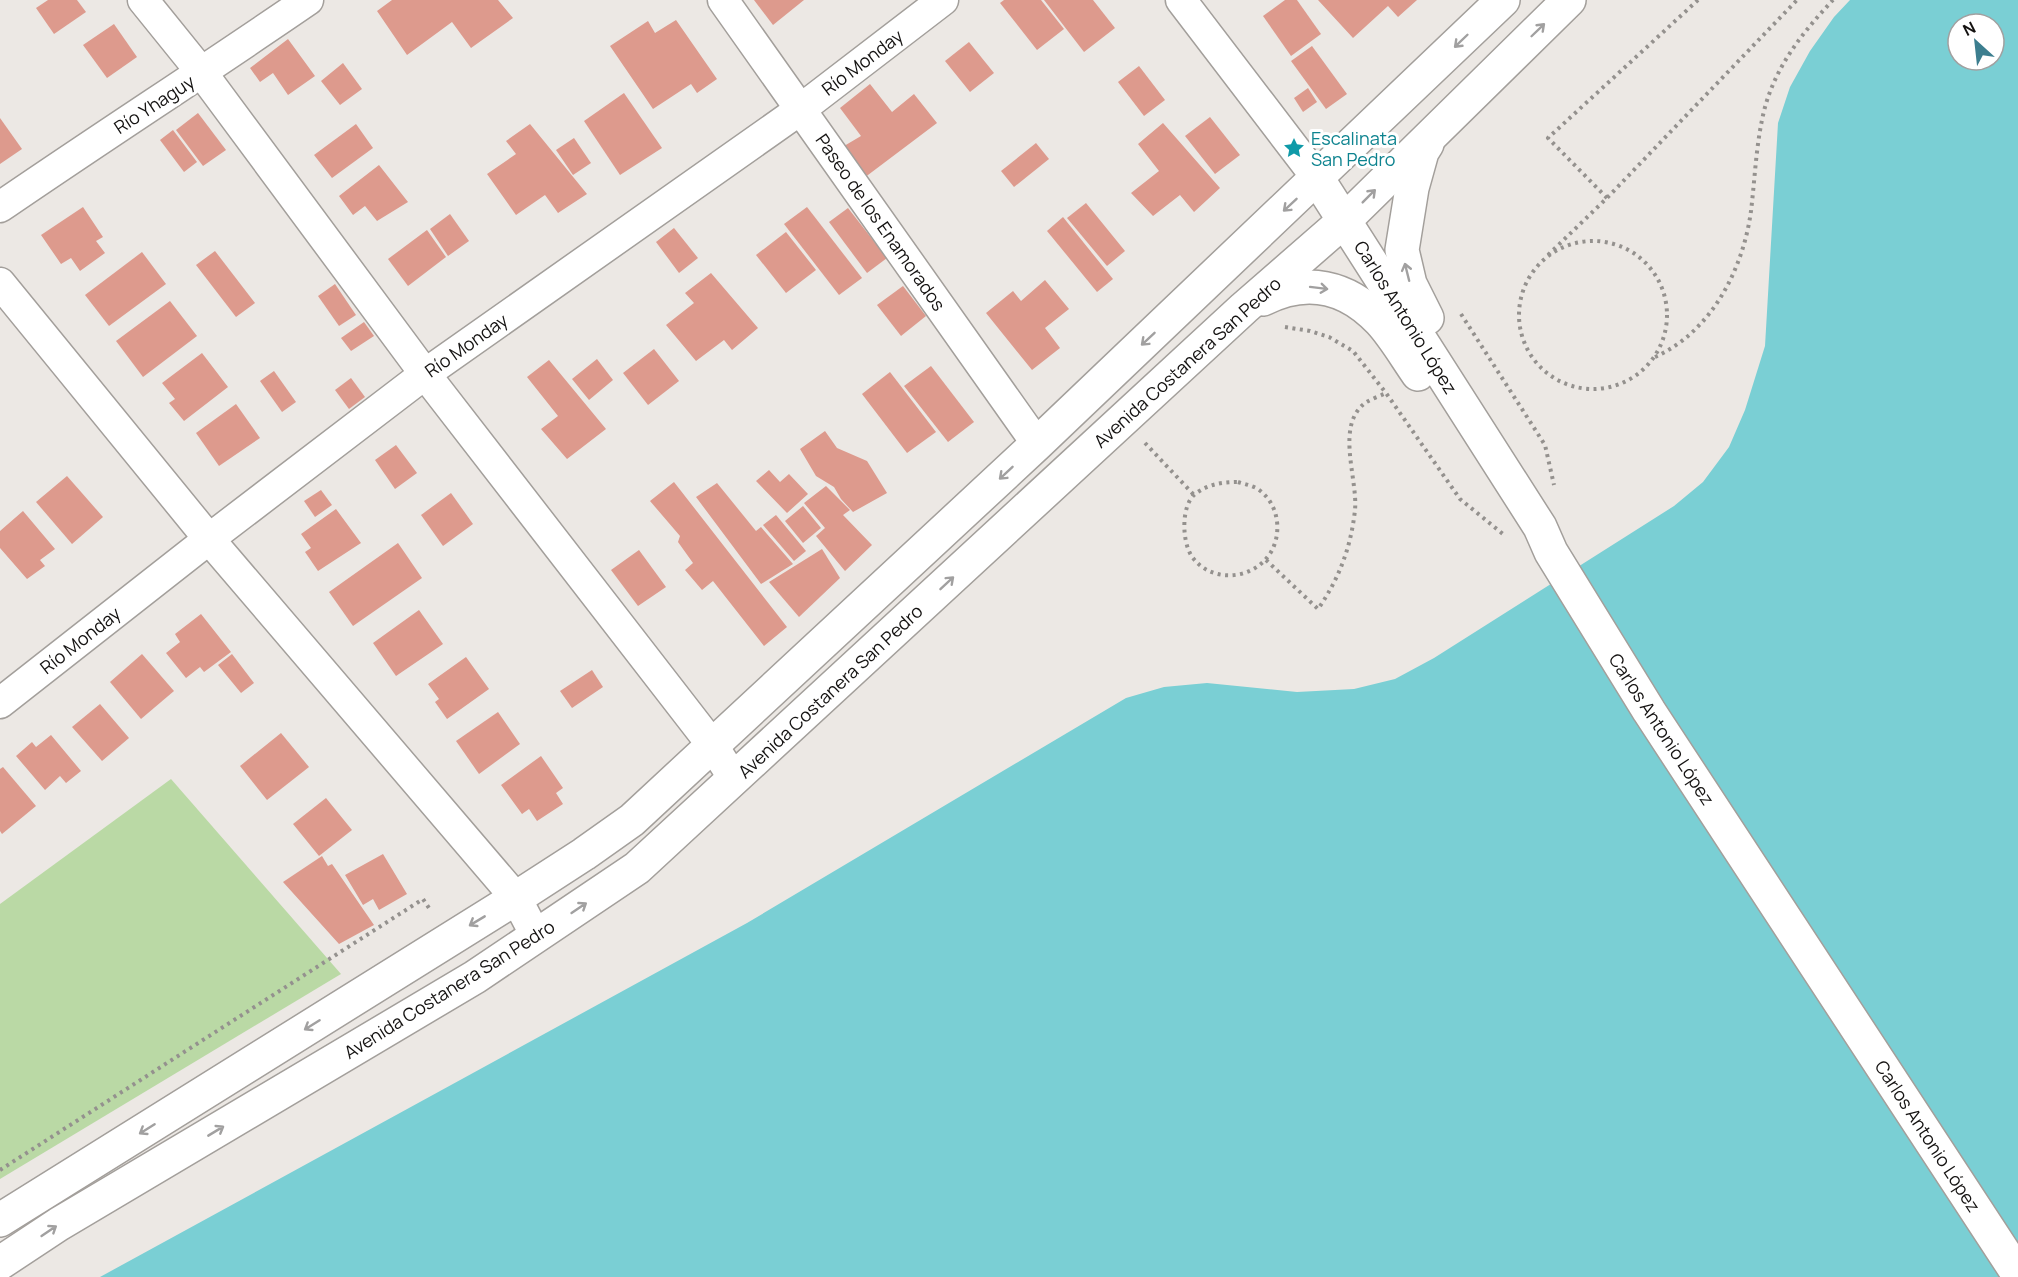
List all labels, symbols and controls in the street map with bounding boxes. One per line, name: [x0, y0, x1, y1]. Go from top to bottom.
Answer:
north arrow: [1946, 12, 2006, 72]
text: N: [1959, 16, 1979, 41]
one-way arrow: [1531, 22, 1546, 37]
street label: Río Monday: [817, 23, 908, 100]
one-way arrow: [1453, 33, 1468, 48]
street label: Río Yhaguy: [109, 69, 199, 139]
place label: Escalinata San Pedro: [1311, 126, 1397, 171]
street label: Paseo de los Enamorados: [811, 129, 951, 315]
place icon: Escalinata San Pedro: [1282, 136, 1306, 160]
one-way arrow: [1362, 188, 1376, 203]
one-way arrow: [1282, 197, 1297, 212]
street label: Carlos Antonio López: [1349, 236, 1463, 398]
one-way arrow: [1401, 263, 1413, 282]
street label: Avenida Costanera San Pedro: [1088, 271, 1286, 453]
one-way arrow: [1309, 282, 1329, 293]
street label: Río Monday: [420, 307, 513, 382]
one-way arrow: [1141, 332, 1156, 346]
one-way arrow: [999, 466, 1014, 480]
one-way arrow: [939, 576, 954, 590]
street label: Avenida Costanera San Pedro: [733, 599, 927, 783]
street label: Río Monday: [35, 601, 126, 679]
street label: Carlos Antonio López: [1604, 648, 1720, 810]
one-way arrow: [570, 901, 587, 914]
street label: Avenida Costanera San Pedro: [339, 914, 559, 1064]
one-way arrow: [469, 915, 486, 928]
one-way arrow: [304, 1019, 321, 1031]
street label: Carlos Antonio López: [1870, 1055, 1986, 1217]
one-way arrow: [139, 1123, 156, 1135]
one-way arrow: [207, 1124, 224, 1136]
one-way arrow: [40, 1225, 56, 1237]

